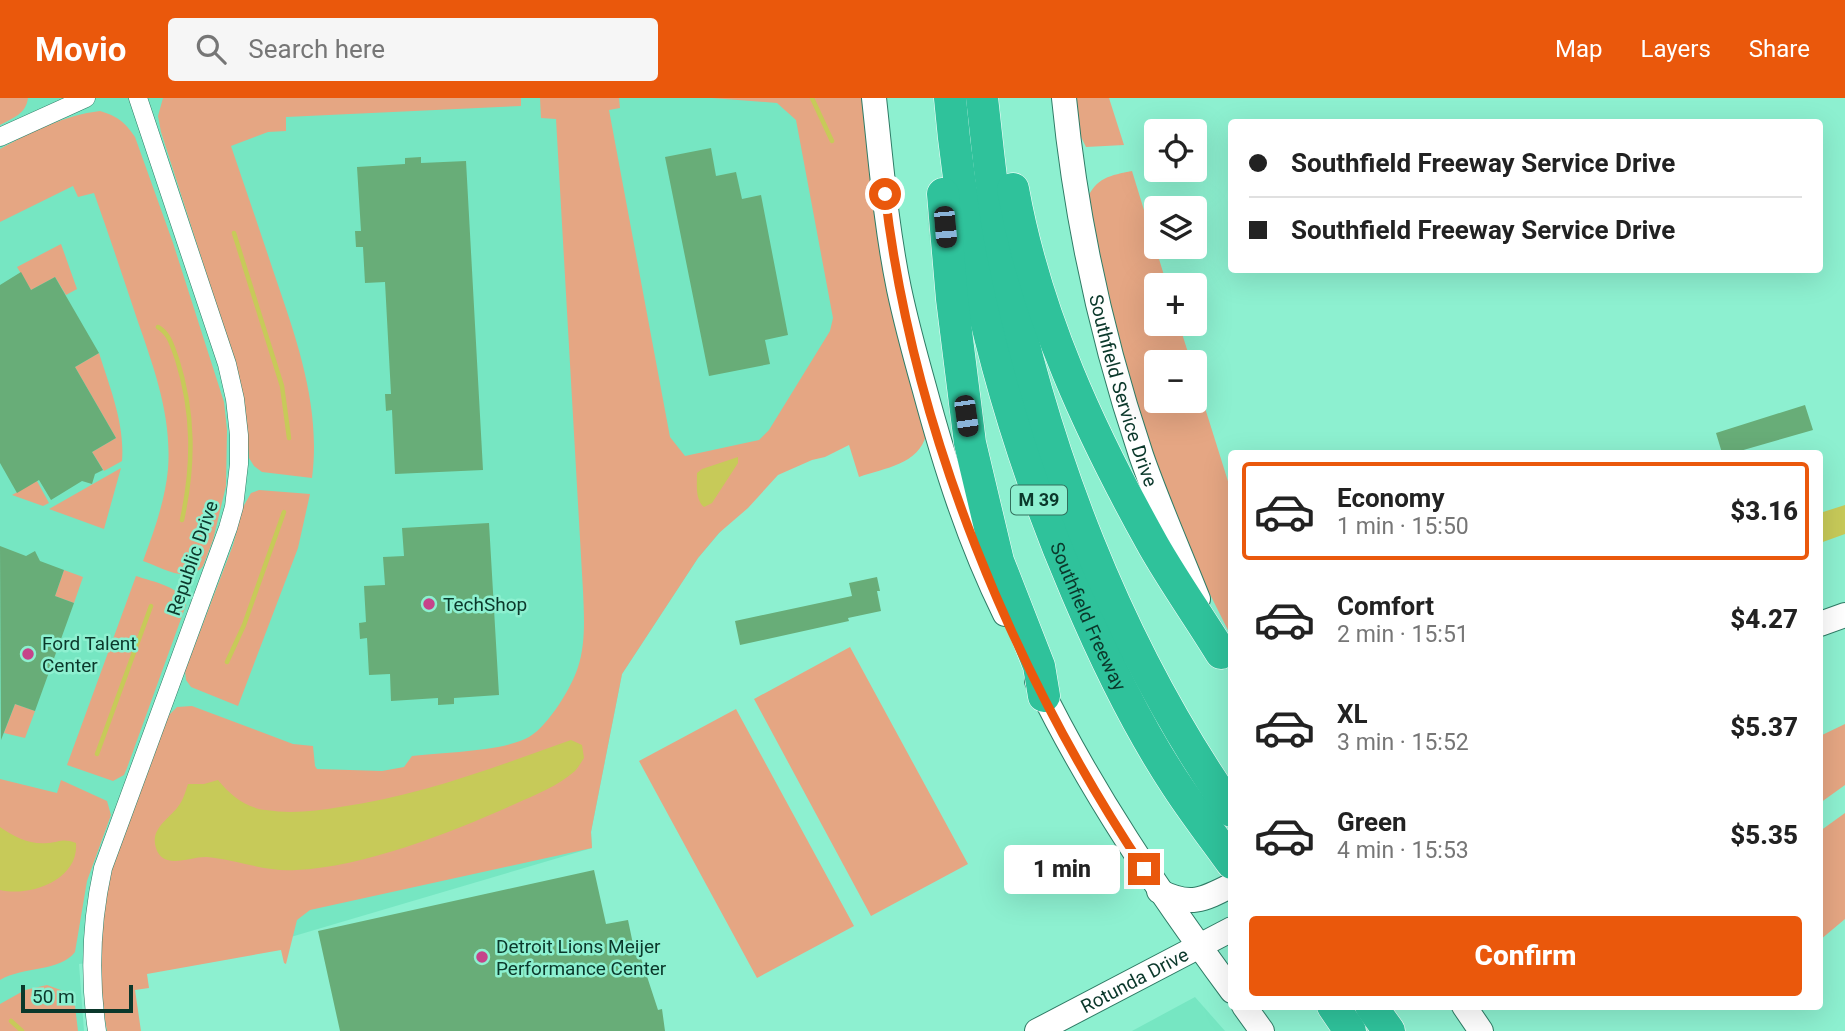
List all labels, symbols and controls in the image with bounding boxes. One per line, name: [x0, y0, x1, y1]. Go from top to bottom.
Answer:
search box: [168, 18, 658, 81]
text: Movio: [35, 30, 126, 69]
icon: search: [192, 30, 230, 68]
text: Search here: [248, 34, 385, 64]
text: Map: [1555, 35, 1603, 63]
text: Layers: [1641, 35, 1711, 63]
text: Share: [1749, 35, 1810, 63]
map controls: [1144, 119, 1207, 413]
button: locate: [1144, 119, 1207, 182]
text: Southfield Freeway Service Drive: [1291, 148, 1675, 178]
route start: [869, 178, 901, 210]
button: layers: [1144, 196, 1207, 259]
car: [933, 205, 958, 249]
text: Southfield Freeway Service Drive: [1291, 215, 1675, 245]
button: +: [1144, 273, 1207, 336]
street label: Southfield Service Drive: [1084, 292, 1162, 490]
button: −: [1144, 350, 1207, 413]
car: [953, 394, 980, 438]
icon: car: [1253, 480, 1316, 543]
text: Economy: [1337, 483, 1444, 513]
road number: M 39: [1011, 486, 1067, 514]
text: $3.16: [1730, 496, 1798, 526]
street label: Republic Drive: [162, 498, 223, 619]
text: 1 min · 15:50: [1337, 513, 1469, 540]
street label: Southfield Freeway: [1045, 539, 1131, 695]
icon: car: [1253, 588, 1316, 651]
text: Comfort: [1337, 591, 1434, 621]
place label: TechShop: [443, 593, 527, 616]
marker: TechShop: [421, 596, 437, 612]
text: $4.27: [1730, 604, 1798, 634]
text: 2 min · 15:51: [1337, 621, 1469, 648]
place label: Ford Talent Center: [42, 632, 137, 677]
marker: Ford Talent Center: [20, 646, 36, 662]
icon: car: [1253, 696, 1316, 759]
text: XL: [1337, 699, 1368, 729]
text: $5.37: [1730, 712, 1798, 742]
text: 3 min · 15:52: [1337, 729, 1469, 756]
icon: car: [1253, 804, 1316, 867]
text: Green: [1337, 807, 1407, 837]
text: $5.35: [1730, 820, 1798, 850]
text: 4 min · 15:53: [1337, 837, 1469, 864]
callout: 1 min: [1004, 844, 1120, 894]
route end: [1128, 853, 1160, 885]
text: 1 min: [1033, 856, 1091, 883]
button: Confirm: [1249, 916, 1802, 996]
place label: Detroit Lions Meijer Performance Center: [496, 935, 667, 980]
street label: Rotunda Drive: [1077, 943, 1192, 1018]
marker: Detroit Lions Meijer Performance Center: [474, 949, 490, 965]
scale bar: [21, 982, 133, 1014]
text: 50 m: [32, 985, 75, 1008]

